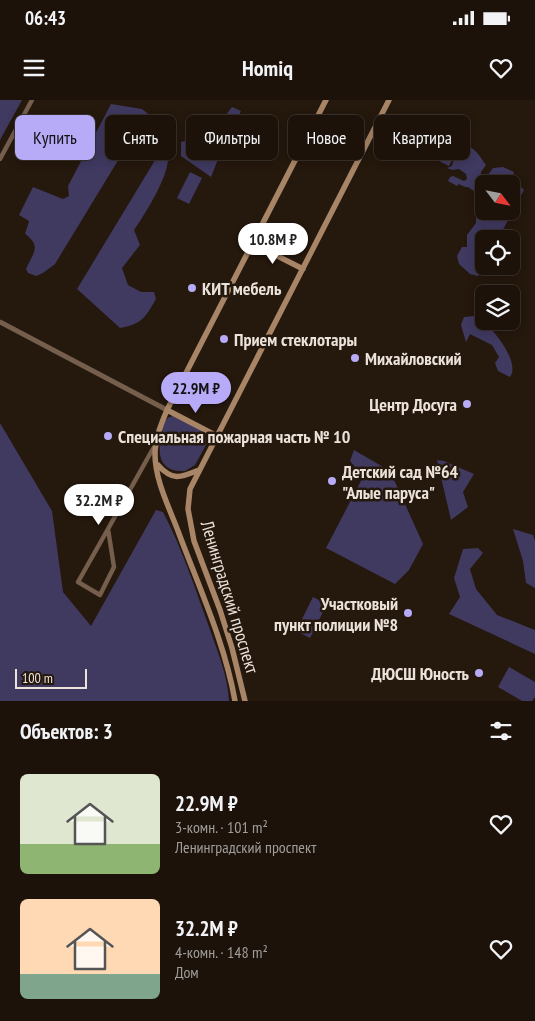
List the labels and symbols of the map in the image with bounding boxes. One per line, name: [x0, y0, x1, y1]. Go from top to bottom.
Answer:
north arrow: [475, 175, 520, 220]
pin: 10.8M ₽: [227, 222, 319, 265]
place label: КИТ мебель: [202, 277, 282, 300]
marker: КИТ мебель: [186, 282, 198, 294]
place label: Прием стеклотары: [234, 328, 357, 351]
marker: Прием стеклотары: [218, 333, 230, 345]
place label: Михайловский: [365, 347, 462, 370]
marker: Михайловский: [349, 352, 361, 364]
pin: 22.9M ₽: [150, 372, 242, 414]
place label: Центр Досуга: [369, 393, 457, 416]
marker: Центр Досуга: [461, 398, 473, 410]
place label: Специальная пожарная часть № 10: [118, 425, 350, 448]
marker: Специальная пожарная часть № 10: [102, 430, 114, 442]
place label: Детский сад №64 "Алые паруса": [342, 460, 459, 504]
marker: Детский сад №64 "Алые паруса": [326, 475, 338, 487]
pin: 32.2M ₽: [53, 484, 145, 526]
street label: Ленинградский проспект: [195, 517, 264, 677]
place label: Участковый пункт полиции №8: [274, 592, 398, 636]
marker: Участковый пункт полиции №8: [402, 607, 414, 619]
place label: ДЮСШ Юность: [371, 662, 470, 685]
scale bar: [15, 666, 88, 689]
marker: ДЮСШ Юность: [473, 667, 485, 679]

